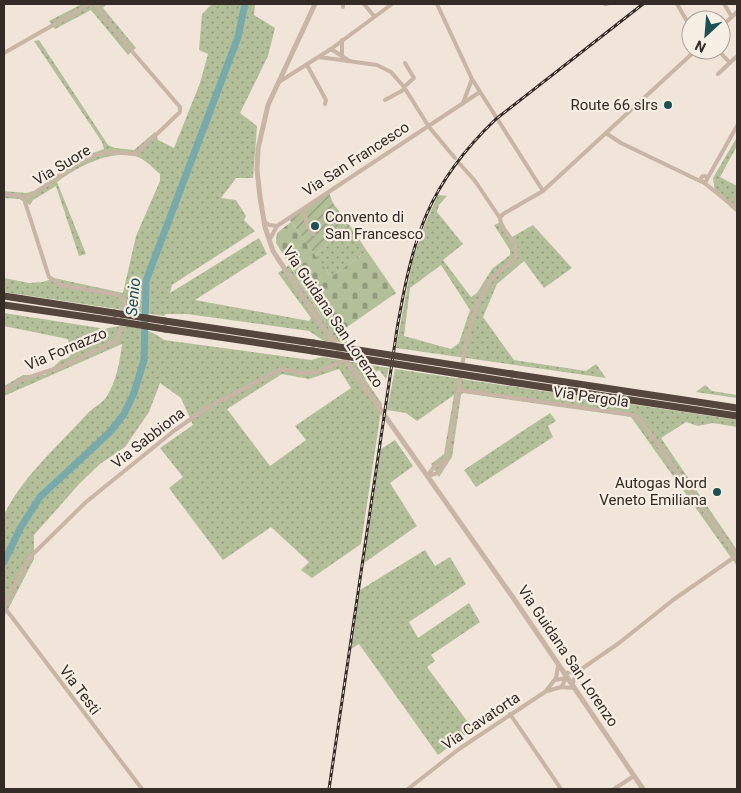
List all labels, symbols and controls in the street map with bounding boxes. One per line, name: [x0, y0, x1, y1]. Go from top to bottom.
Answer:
north arrow: [681, 10, 731, 60]
text: N: [692, 37, 708, 56]
place label: Route 66 slrs: [571, 96, 658, 114]
marker: Route 66 slrs: [662, 99, 674, 111]
street label: Via San Francesco: [299, 118, 413, 200]
street label: Via Suore: [30, 141, 94, 189]
place label: Convento di San Francesco: [325, 208, 423, 243]
marker: Convento di San Francesco: [309, 220, 321, 232]
street label: Via Guidana San Lorenzo: [279, 243, 387, 391]
water label: Senio: [122, 277, 144, 317]
street label: Via Fornazzo: [23, 324, 109, 374]
street label: Via Pergola: [552, 383, 630, 411]
street label: Via Sabbiona: [108, 404, 188, 472]
place label: Autogas Nord Veneto Emiliana: [599, 474, 707, 509]
marker: Autogas Nord Veneto Emiliana: [711, 486, 723, 498]
street label: Via Guidana San Lorenzo: [514, 582, 622, 730]
street label: Via Testi: [56, 662, 104, 718]
street label: Via Cavatorta: [439, 688, 523, 754]

